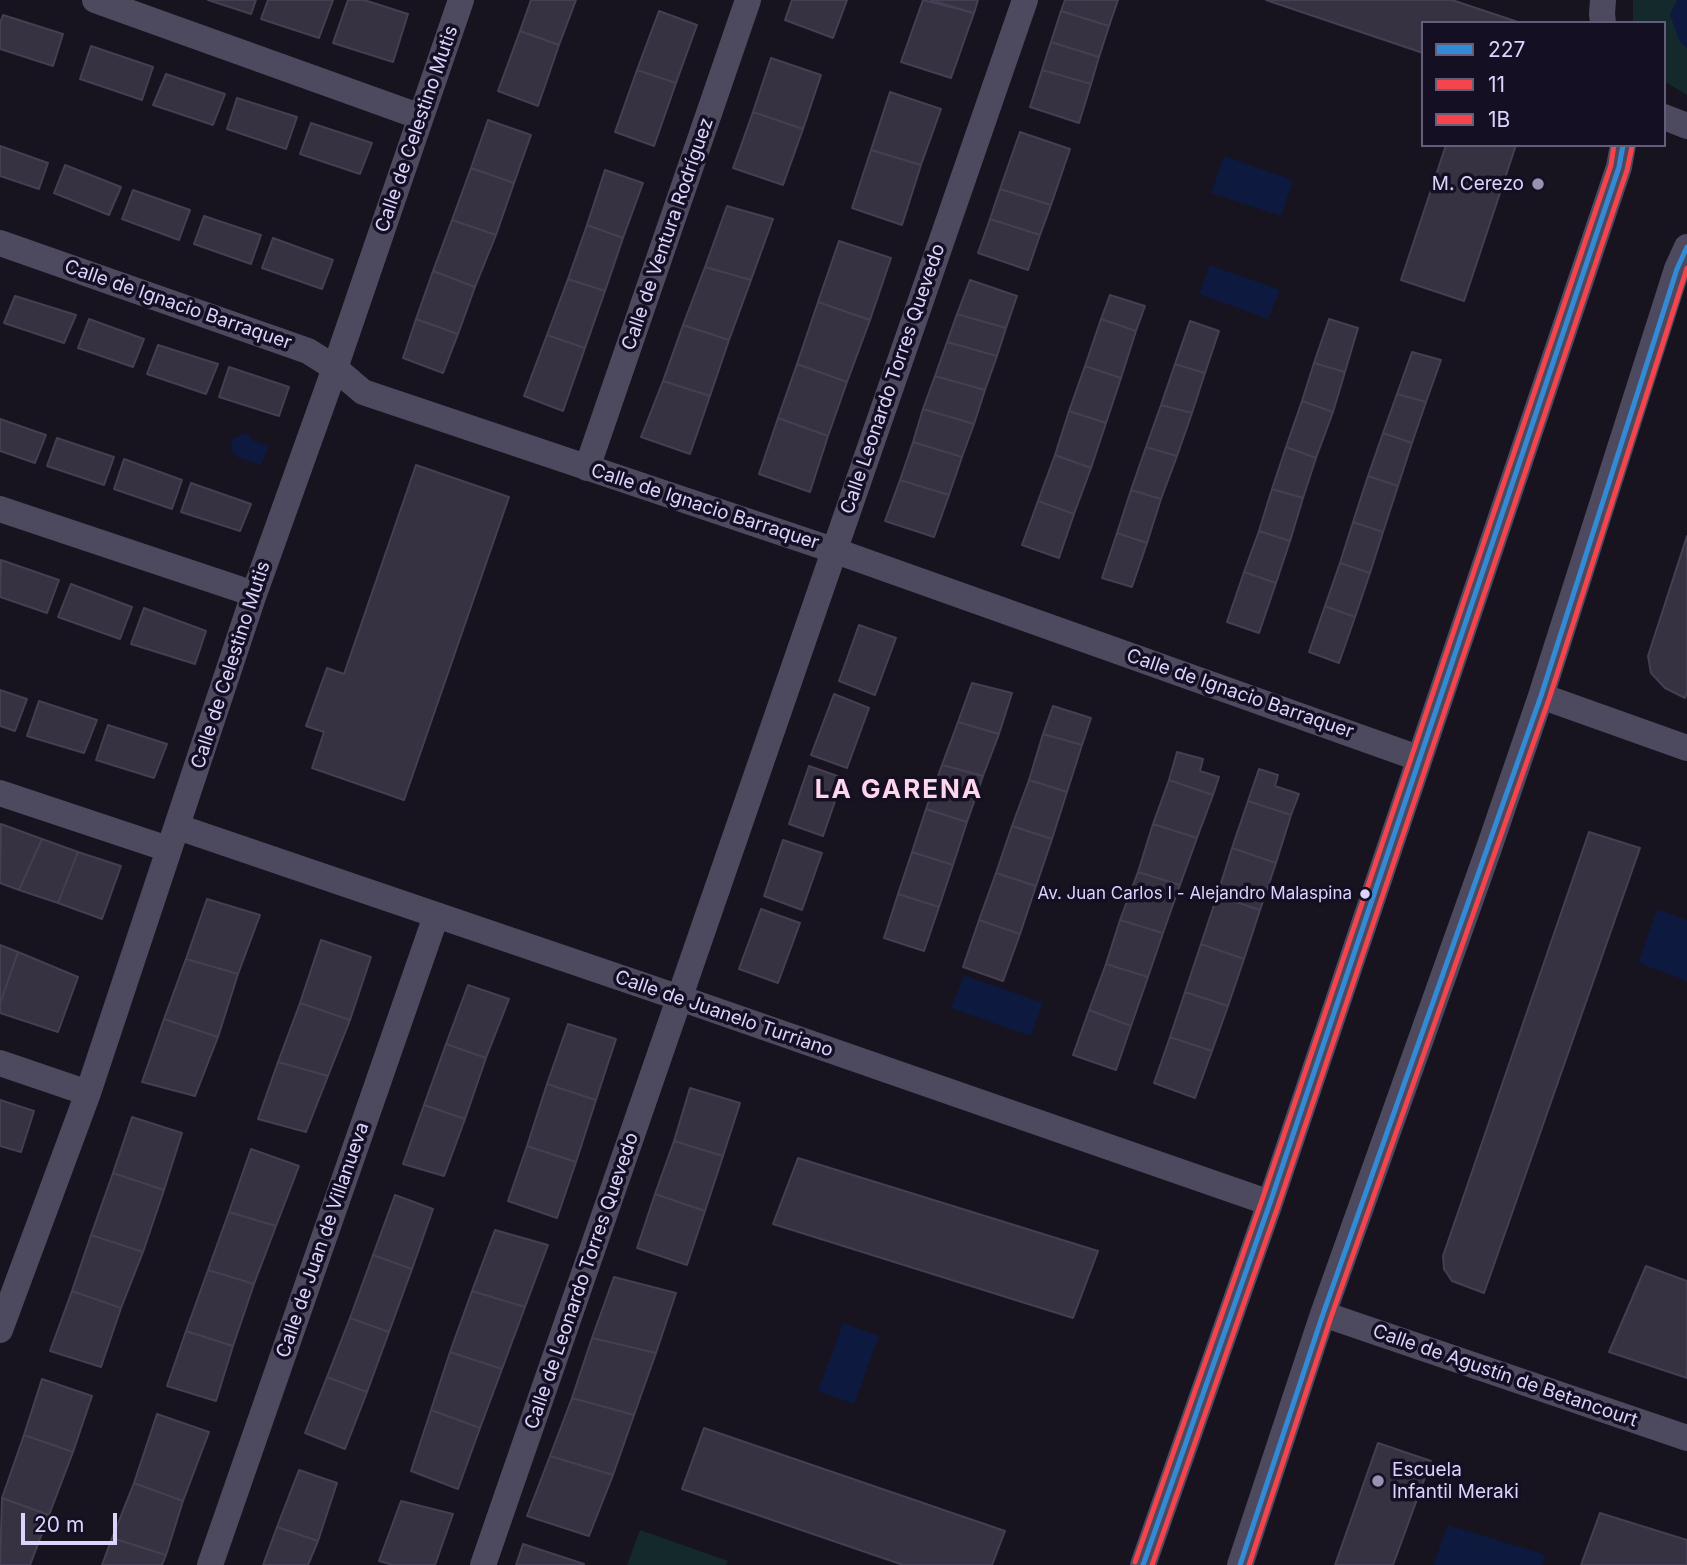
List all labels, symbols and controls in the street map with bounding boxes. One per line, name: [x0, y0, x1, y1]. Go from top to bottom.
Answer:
legend: [1421, 21, 1666, 147]
street label: Calle de Celestino Mutis: [371, 23, 463, 235]
text: 227: [1488, 37, 1526, 62]
text: 11: [1488, 72, 1505, 97]
text: 1B: [1488, 107, 1510, 132]
street label: Calle de Ventura Rodríguez: [617, 115, 719, 353]
place label: M. Cerezo: [1432, 173, 1524, 195]
marker: M. Cerezo: [1530, 176, 1546, 192]
street label: Calle Leonardo Torres Quevedo: [836, 241, 950, 517]
street label: Calle de Ignacio Barraquer: [62, 255, 294, 355]
street label: Calle de Ignacio Barraquer: [588, 459, 822, 555]
street label: Calle de Celestino Mutis: [187, 558, 275, 772]
street label: Calle de Ignacio Barraquer: [1124, 644, 1356, 744]
district label: LA GARENA: [816, 774, 982, 806]
place label: Av. Juan Carlos I - Alejandro Malaspina: [1038, 884, 1352, 904]
marker: Av. Juan Carlos I - Alejandro Malaspina: [1358, 887, 1372, 901]
street label: Calle de Juanelo Turriano: [612, 966, 836, 1062]
street label: Calle de Juan de Villanueva: [272, 1119, 374, 1361]
street label: Calle de Leonardo Torres Quevedo: [520, 1130, 644, 1432]
street label: Calle de Agustín de Betancourt: [1370, 1320, 1640, 1432]
place label: Escuela Infantil Meraki: [1392, 1459, 1519, 1503]
marker: Escuela Infantil Meraki: [1370, 1473, 1386, 1489]
scale bar: [24, 1498, 121, 1542]
text: 20 m: [34, 1512, 84, 1537]

